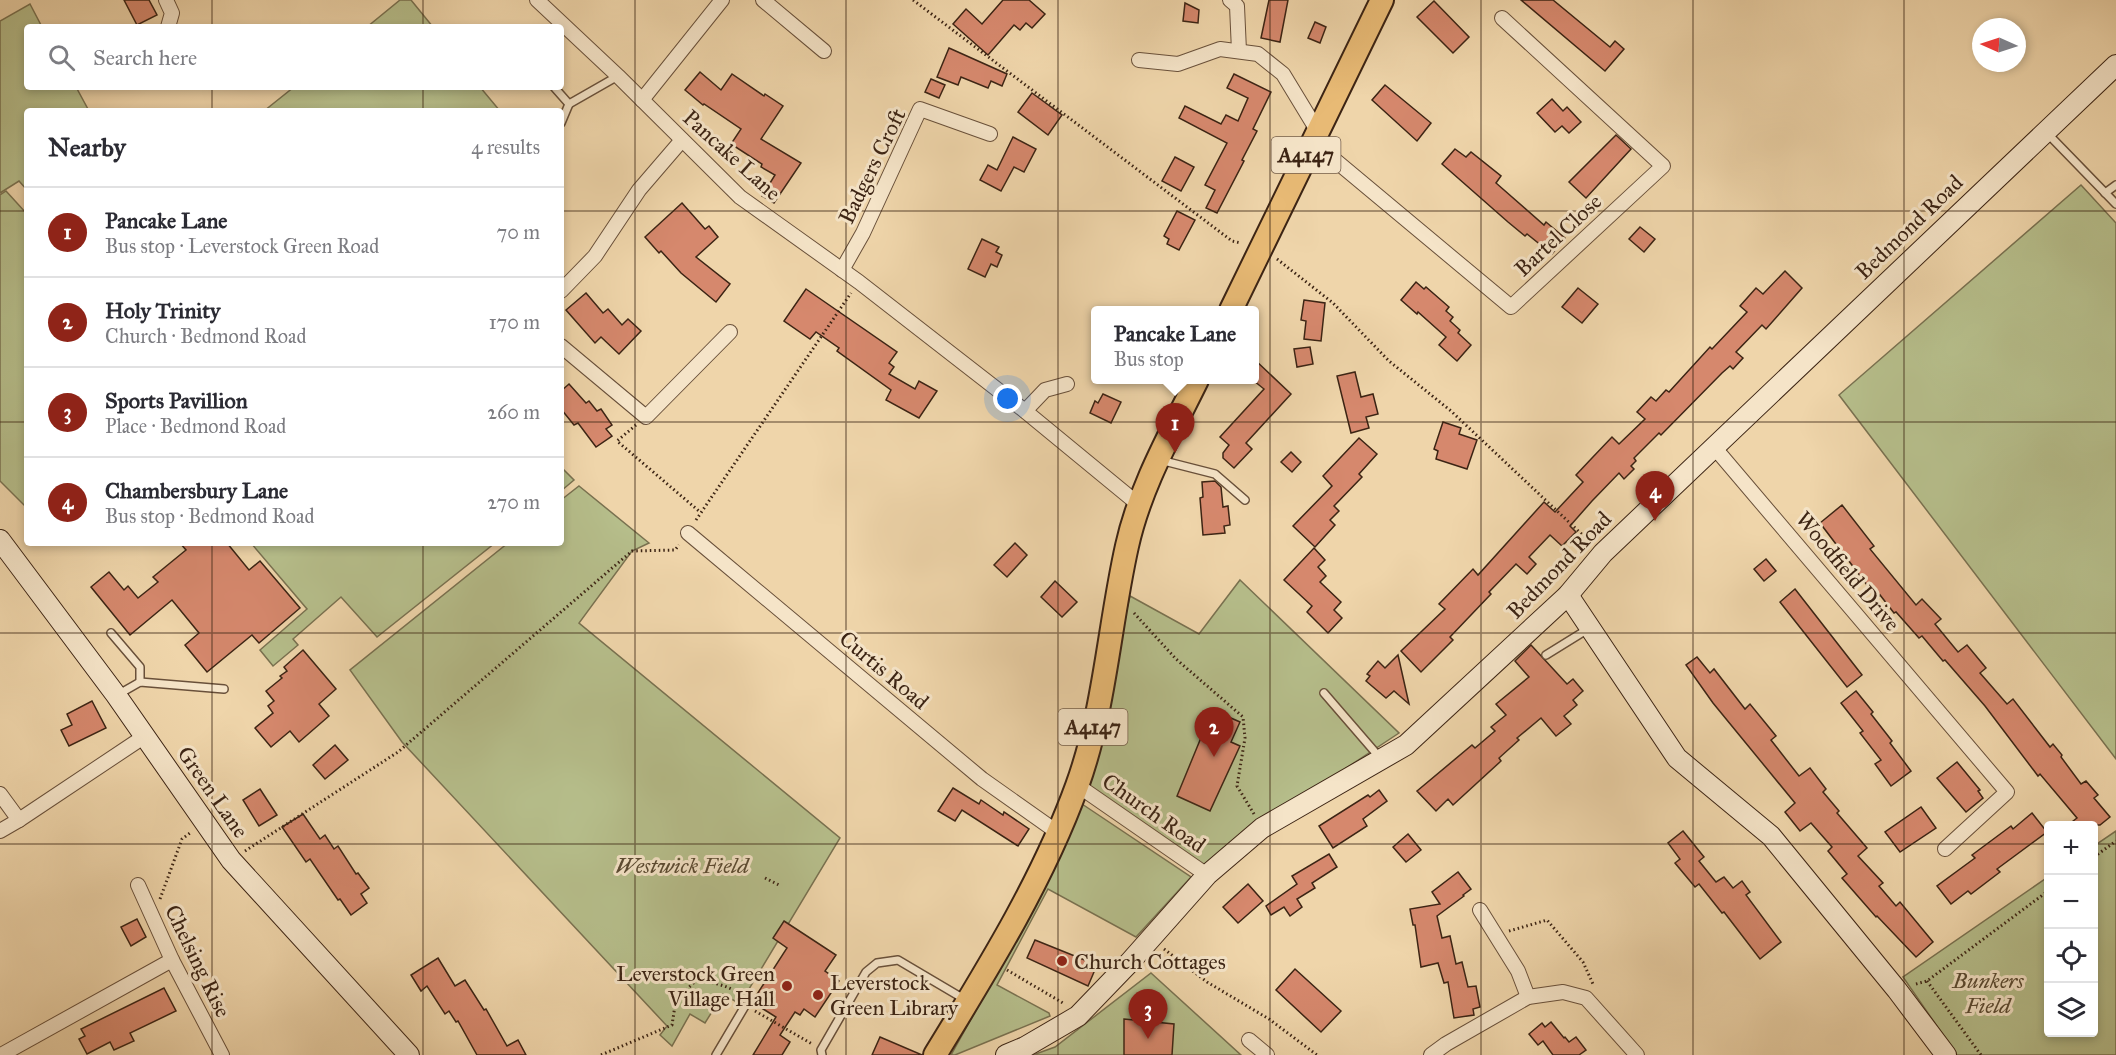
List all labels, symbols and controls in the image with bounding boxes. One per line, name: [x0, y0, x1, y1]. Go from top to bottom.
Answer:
north arrow: [1972, 18, 2026, 72]
search box: [24, 24, 564, 90]
icon: search: [45, 41, 78, 74]
text: Search here: [93, 44, 197, 71]
street label: Pancake Lane: [677, 104, 787, 206]
street label: Badgers Croft: [833, 104, 912, 228]
text: Nearby: [48, 131, 126, 163]
text: 4 results: [471, 135, 540, 159]
road number: A4147: [1272, 137, 1340, 173]
street label: Bedmond Road: [1850, 169, 1968, 285]
street label: Bartel Close: [1509, 188, 1607, 282]
text: Pancake Lane: [105, 207, 228, 234]
text: 1: [64, 220, 71, 244]
text: 70 m: [497, 220, 540, 244]
text: Bus stop · Leverstock Green Road: [105, 234, 379, 258]
text: Holy Trinity: [105, 297, 220, 324]
popup: [1091, 306, 1259, 384]
text: 2: [63, 310, 72, 334]
text: 170 m: [489, 310, 540, 334]
text: Pancake Lane: [1114, 320, 1236, 347]
text: Church · Bedmond Road: [105, 324, 307, 348]
text: Bus stop: [1114, 347, 1184, 371]
your location: [993, 384, 1022, 413]
text: Sports Pavillion: [105, 387, 248, 414]
text: 3: [64, 400, 72, 424]
text: 260 m: [487, 400, 540, 424]
pin: 1: [1156, 404, 1194, 453]
text: Place · Bedmond Road: [105, 414, 286, 438]
pin: 4: [1636, 472, 1674, 521]
text: Chambersbury Lane: [105, 477, 288, 504]
text: 4: [62, 490, 73, 514]
text: 270 m: [487, 490, 540, 514]
text: Bus stop · Bedmond Road: [105, 504, 314, 528]
street label: Bedmond Road: [1501, 506, 1617, 624]
street label: Woodfield Drive: [1790, 506, 1906, 636]
street label: Curtis Road: [834, 625, 934, 715]
pin: 2: [1194, 708, 1234, 757]
road number: A4147: [1058, 709, 1128, 745]
street label: Green Lane: [172, 741, 254, 843]
street label: Church Road: [1097, 767, 1211, 859]
map controls: [2044, 821, 2098, 1037]
button: +: [2044, 821, 2098, 875]
park label: Westwick Field: [615, 852, 750, 879]
button: −: [2044, 875, 2098, 929]
street label: Chelsing Rise: [159, 900, 237, 1022]
button: locate: [2044, 929, 2098, 983]
place label: Church Cottages: [1074, 948, 1226, 975]
marker: Church Cottages: [1055, 954, 1069, 968]
place label: Leverstock Green Village Hall: [616, 960, 775, 1012]
park label: Bunkers Field: [1951, 967, 2024, 1019]
place label: Leverstock Green Library: [830, 969, 959, 1021]
marker: Leverstock Green Village Hall: [780, 979, 794, 993]
button: layers: [2044, 983, 2098, 1037]
marker: Leverstock Green Library: [811, 988, 825, 1002]
pin: 3: [1128, 990, 1168, 1039]

